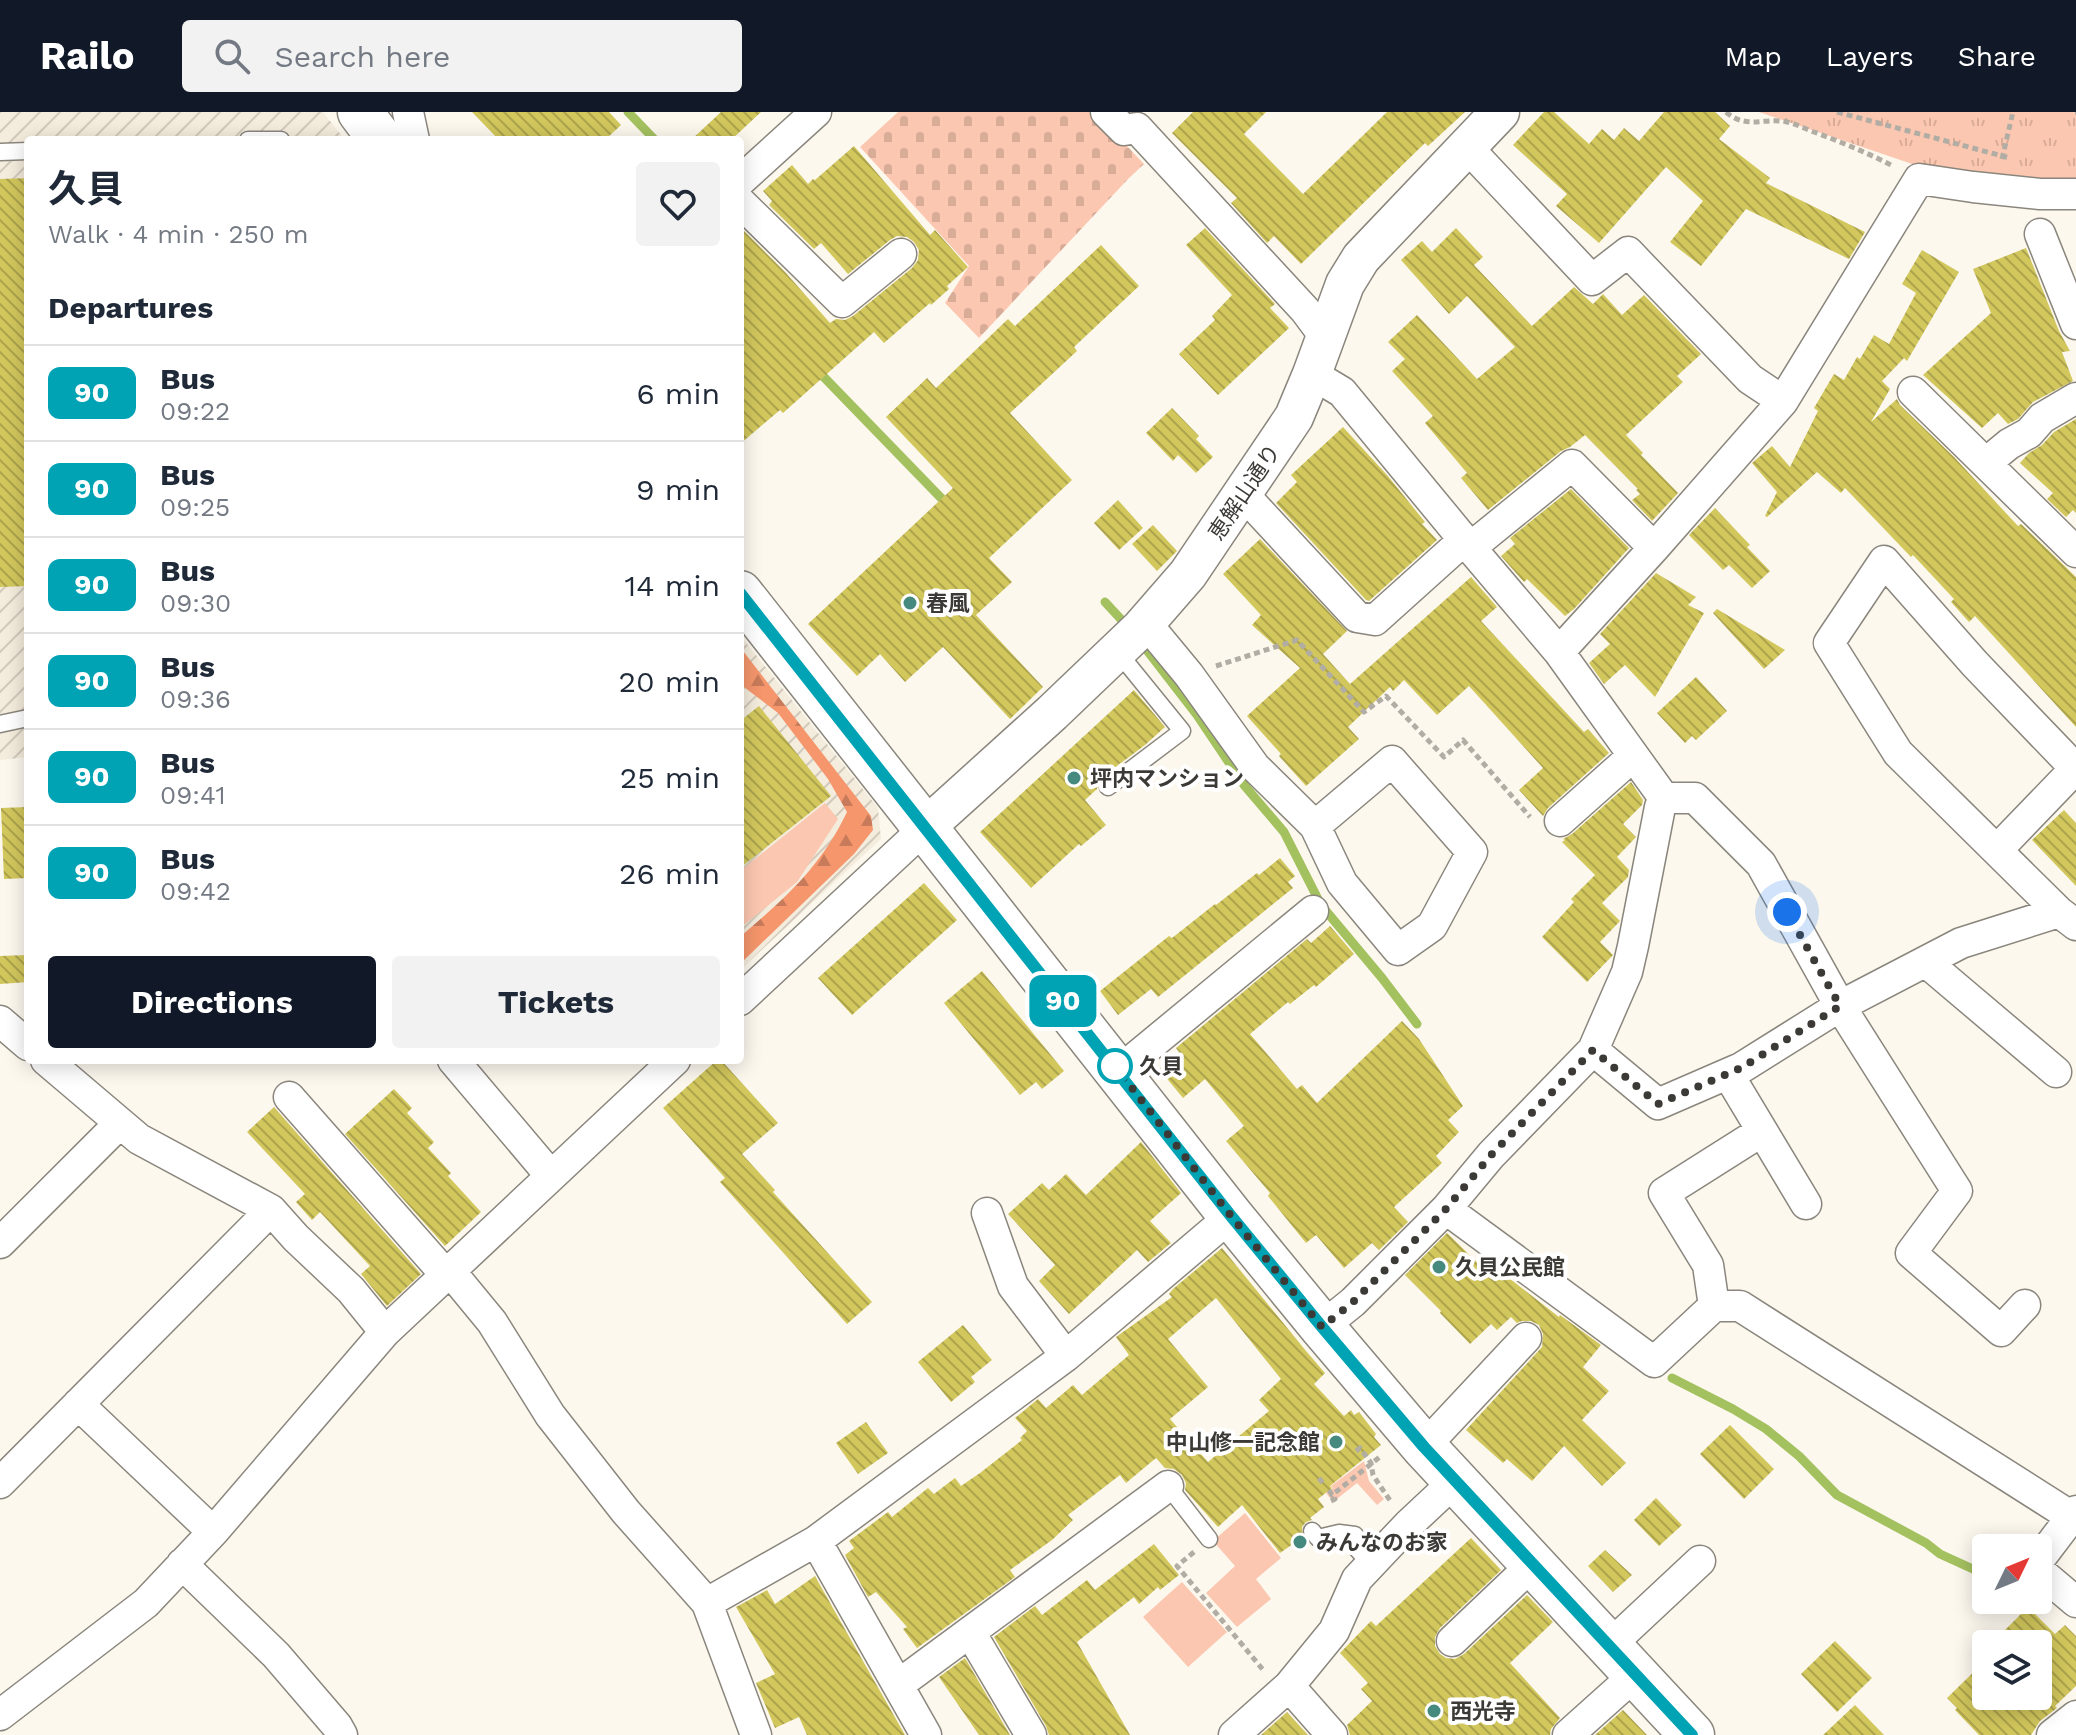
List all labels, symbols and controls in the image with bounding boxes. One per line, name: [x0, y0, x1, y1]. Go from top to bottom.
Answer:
search box: [182, 20, 742, 92]
text: Railo: [40, 34, 134, 78]
icon: search: [210, 34, 254, 78]
text: Search here: [274, 39, 450, 74]
text: Map: [1725, 40, 1782, 73]
text: Layers: [1826, 40, 1914, 73]
text: Share: [1958, 40, 2036, 73]
button: heart: [636, 162, 720, 246]
text: 久貝: [48, 167, 124, 211]
text: Walk · 4 min · 250 m: [48, 219, 309, 249]
text: Departures: [48, 290, 213, 325]
text: Bus: [160, 361, 215, 396]
text: 90: [74, 376, 110, 409]
text: 6 min: [636, 376, 720, 411]
text: 09:22: [160, 396, 230, 426]
street label: 恵解山通り: [1203, 440, 1286, 545]
text: Bus: [160, 457, 215, 492]
text: 90: [74, 472, 110, 505]
text: 9 min: [636, 472, 720, 507]
text: 09:25: [160, 492, 230, 522]
text: Bus: [160, 553, 215, 588]
text: 90: [74, 568, 110, 601]
text: 14 min: [625, 568, 720, 603]
text: 09:30: [160, 588, 231, 618]
place label: 春風: [926, 591, 970, 616]
marker: 春風: [901, 594, 919, 612]
text: Bus: [160, 649, 215, 684]
text: 90: [74, 664, 110, 697]
text: 20 min: [618, 664, 720, 699]
text: 09:36: [160, 684, 231, 714]
text: Bus: [160, 745, 215, 780]
text: 90: [74, 760, 110, 793]
text: 25 min: [620, 760, 720, 795]
place label: 坪内マンション: [1090, 766, 1244, 791]
marker: 坪内マンション: [1065, 769, 1083, 787]
text: 09:41: [160, 780, 226, 810]
text: Bus: [160, 841, 215, 876]
text: 90: [74, 856, 110, 889]
text: 26 min: [619, 856, 720, 891]
text: 09:42: [160, 876, 231, 906]
your location: [1767, 892, 1807, 932]
button: Directions: [48, 956, 376, 1048]
button: Tickets: [392, 956, 720, 1048]
line badge: 90: [1027, 975, 1099, 1027]
text: 90: [1045, 984, 1081, 1017]
marker: 久貝: [1098, 1049, 1132, 1083]
place label: 久貝: [1139, 1054, 1183, 1079]
place label: 久貝公民館: [1455, 1255, 1565, 1280]
marker: 久貝公民館: [1430, 1258, 1448, 1276]
place label: 中山修一記念館: [1166, 1430, 1320, 1455]
marker: 中山修一記念館: [1327, 1433, 1345, 1451]
place label: みんなのお家: [1316, 1530, 1448, 1555]
marker: みんなのお家: [1291, 1533, 1309, 1551]
north arrow: [1972, 1534, 2052, 1614]
map controls: [1972, 1534, 2052, 1710]
button: layers: [1972, 1630, 2052, 1710]
place label: 西光寺: [1450, 1699, 1516, 1724]
marker: 西光寺: [1425, 1702, 1443, 1720]

